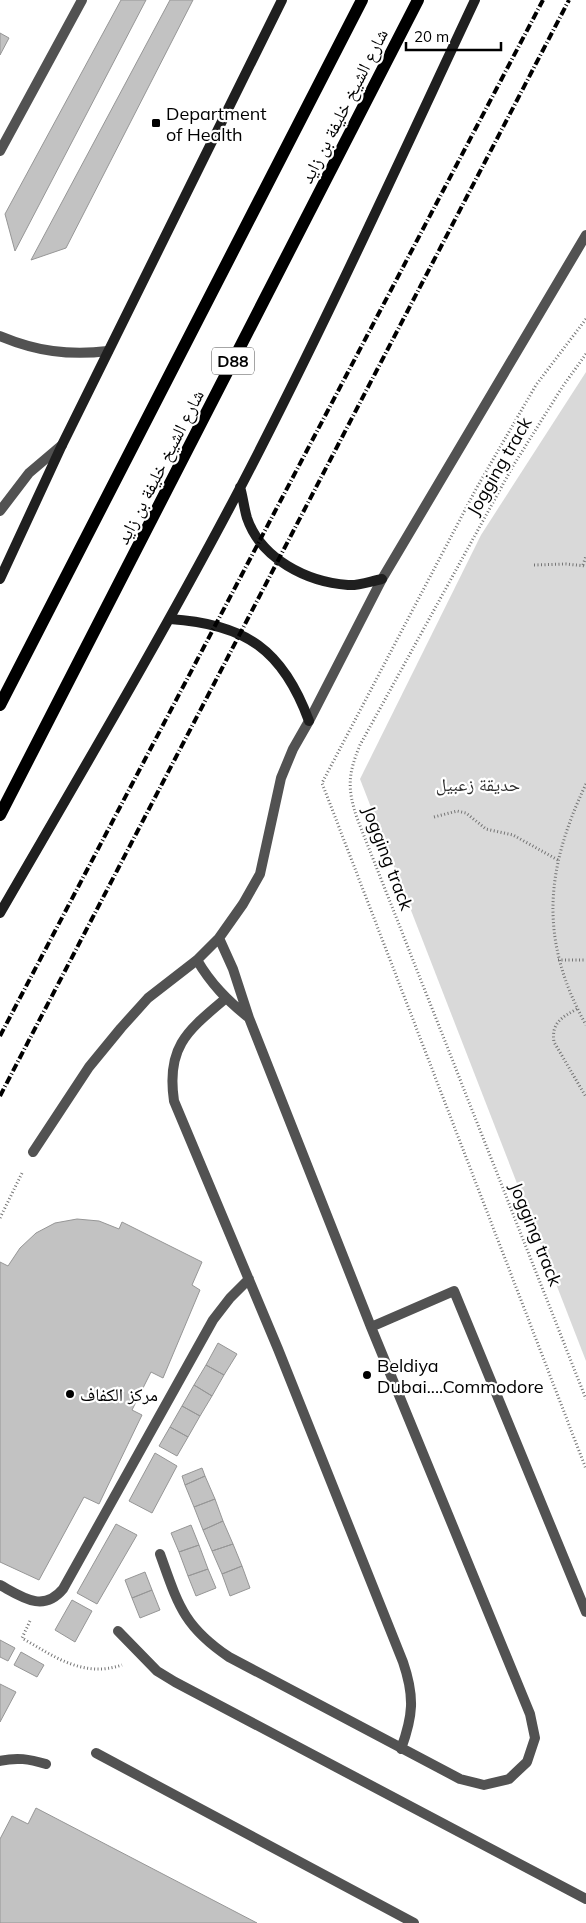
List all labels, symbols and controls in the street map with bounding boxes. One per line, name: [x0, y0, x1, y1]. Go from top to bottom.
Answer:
scale bar: [406, 20, 501, 52]
street label: شارع الشيخ خليفة بن زايد: [295, 25, 394, 188]
text: 20 m: [414, 27, 449, 46]
place label: Department of Health: [166, 102, 267, 146]
marker: Department of Health: [150, 117, 162, 129]
road number: D88: [212, 348, 254, 374]
street label: شارع الشيخ خليفة بن زايد: [111, 386, 210, 549]
street label: Jogging track: [462, 412, 537, 519]
park label: حديقة زعبيل: [436, 773, 520, 796]
street label: Jogging track: [358, 803, 419, 914]
street label: Jogging track: [505, 1179, 568, 1290]
place label: Beldiya Dubai....Commodore: [377, 1354, 544, 1398]
marker: Beldiya Dubai....Commodore: [361, 1369, 373, 1381]
place label: مركز الكفاف: [80, 1383, 158, 1406]
marker: مركز الكفاف: [64, 1388, 76, 1400]

